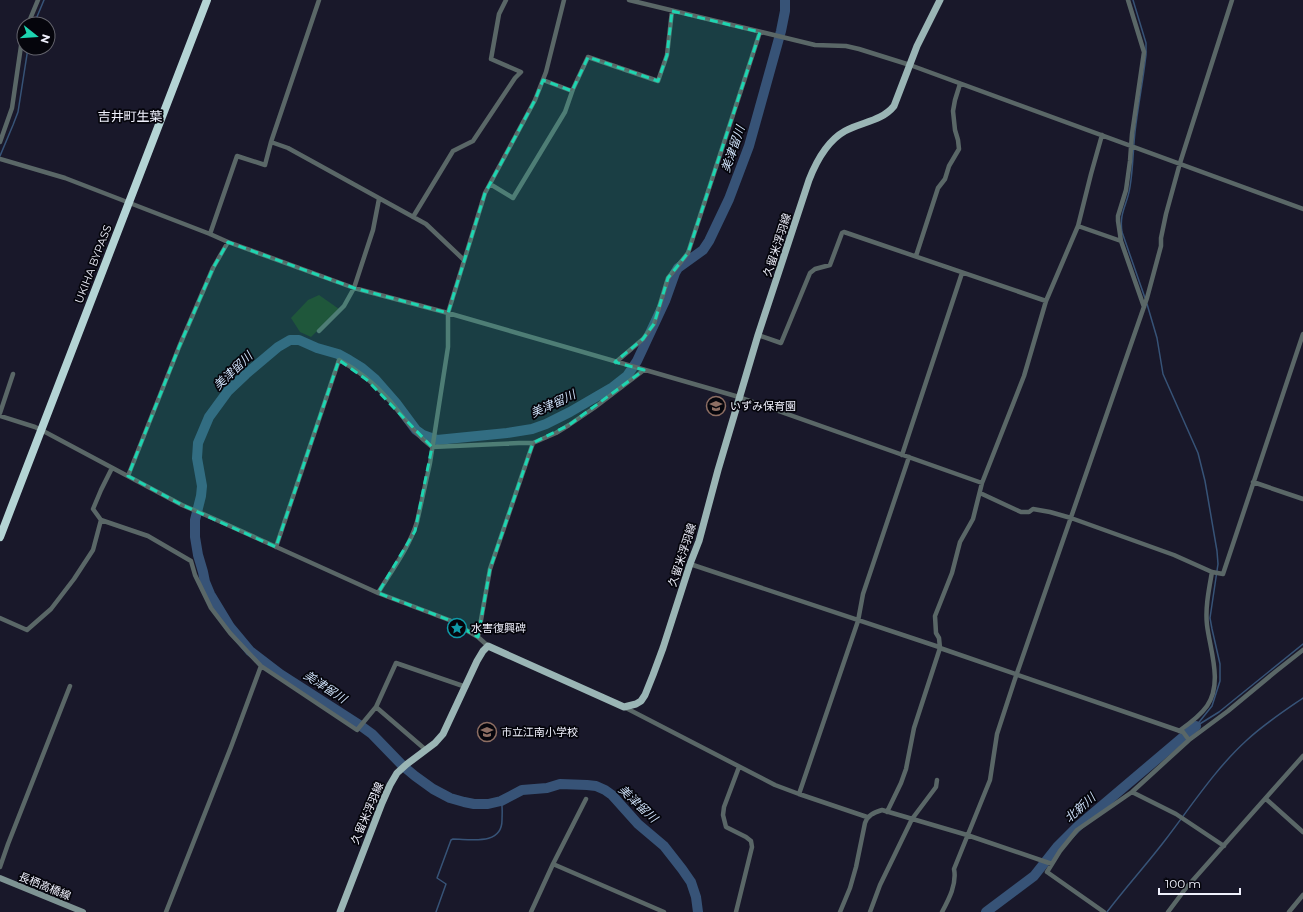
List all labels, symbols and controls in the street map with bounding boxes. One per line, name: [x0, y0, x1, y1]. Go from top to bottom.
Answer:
north arrow: [16, 16, 56, 56]
text: N: [38, 33, 54, 45]
district label: 吉井町生葉: [97, 108, 163, 124]
water label: 美津留川: [718, 122, 748, 174]
street label: 久留米浮羽線: [760, 211, 794, 279]
street label: UKIHA BYPASS: [72, 223, 114, 305]
water label: 美津留川: [210, 347, 257, 393]
water label: 美津留川: [528, 386, 580, 420]
school or university icon: いずみ保育園: [705, 395, 727, 417]
place label: いずみ保育園: [730, 399, 796, 413]
street label: 久留米浮羽線: [665, 521, 699, 589]
place icon: 水害復興碑: [446, 617, 468, 639]
place label: 水害復興碑: [471, 621, 526, 635]
water label: 美津留川: [301, 667, 351, 707]
school or university icon: 市立江南小学校: [476, 721, 498, 743]
place label: 市立江南小学校: [501, 725, 578, 739]
street label: 久留米浮羽線: [348, 780, 386, 846]
water label: 美津留川: [616, 782, 662, 827]
water label: 北新川: [1061, 789, 1100, 825]
street label: 長栖高橋線: [17, 869, 73, 903]
scale bar: [1159, 870, 1240, 896]
text: 100 m: [1165, 876, 1201, 891]

